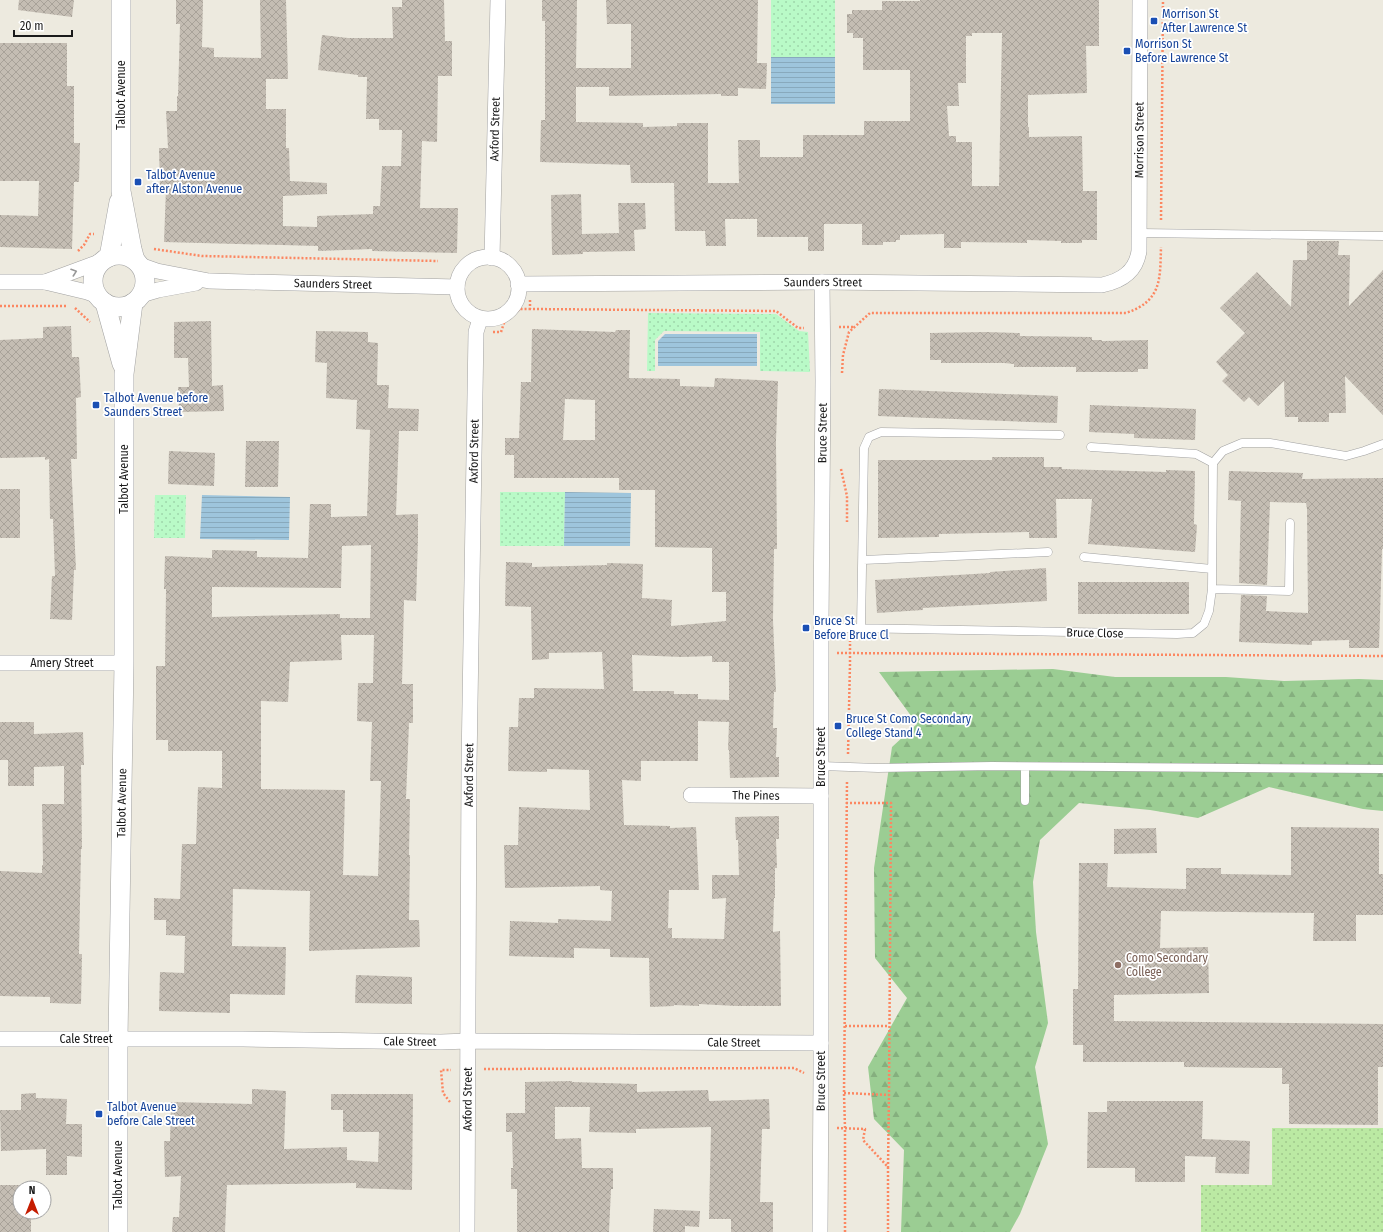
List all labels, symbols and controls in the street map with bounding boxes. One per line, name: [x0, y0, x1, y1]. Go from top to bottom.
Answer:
place label: Morrison St After Lawrence St: [1162, 7, 1247, 35]
scale bar: [14, 12, 72, 38]
marker: Morrison St After Lawrence St: [1149, 16, 1159, 26]
text: 20 m: [20, 19, 44, 33]
place label: Morrison St Before Lawrence St: [1135, 37, 1229, 65]
marker: Morrison St Before Lawrence St: [1122, 46, 1132, 56]
street label: Talbot Avenue: [114, 60, 128, 130]
street label: Axford Street: [487, 97, 503, 161]
street label: Morrison Street: [1132, 102, 1147, 178]
place label: Talbot Avenue after Alston Avenue: [146, 168, 242, 196]
marker: Talbot Avenue after Alston Avenue: [133, 177, 143, 187]
one-way arrow: [70, 269, 77, 277]
street label: Saunders Street: [784, 275, 862, 289]
street label: Saunders Street: [294, 276, 372, 292]
place label: Talbot Avenue before Saunders Street: [104, 391, 208, 419]
marker: Talbot Avenue before Saunders Street: [91, 400, 101, 410]
street label: Bruce Street: [815, 403, 830, 463]
street label: Axford Street: [467, 419, 482, 483]
street label: Talbot Avenue: [117, 444, 131, 514]
place label: Bruce St Before Bruce Cl: [814, 614, 889, 642]
marker: Bruce St Before Bruce Cl: [801, 623, 811, 633]
street label: Bruce Close: [1066, 626, 1124, 640]
street label: Amery Street: [30, 656, 94, 670]
place label: Bruce St Como Secondary College Stand 4: [846, 712, 972, 740]
marker: Bruce St Como Secondary College Stand 4: [833, 721, 843, 731]
street label: Bruce Street: [814, 727, 828, 787]
street label: Axford Street: [462, 743, 476, 807]
street label: Talbot Avenue: [114, 768, 129, 838]
street label: The Pines: [732, 788, 780, 803]
place label: Como Secondary College: [1126, 951, 1208, 979]
marker: Como Secondary College: [1113, 960, 1123, 970]
street label: Cale Street: [59, 1032, 113, 1046]
street label: Cale Street: [383, 1034, 437, 1049]
street label: Cale Street: [707, 1035, 761, 1050]
street label: Bruce Street: [814, 1051, 828, 1111]
street label: Axford Street: [460, 1067, 475, 1131]
place label: Talbot Avenue before Cale Street: [107, 1100, 195, 1128]
marker: Talbot Avenue before Cale Street: [94, 1109, 104, 1119]
street label: Talbot Avenue: [111, 1140, 125, 1210]
north arrow: [12, 1180, 52, 1220]
text: N: [29, 1184, 35, 1197]

